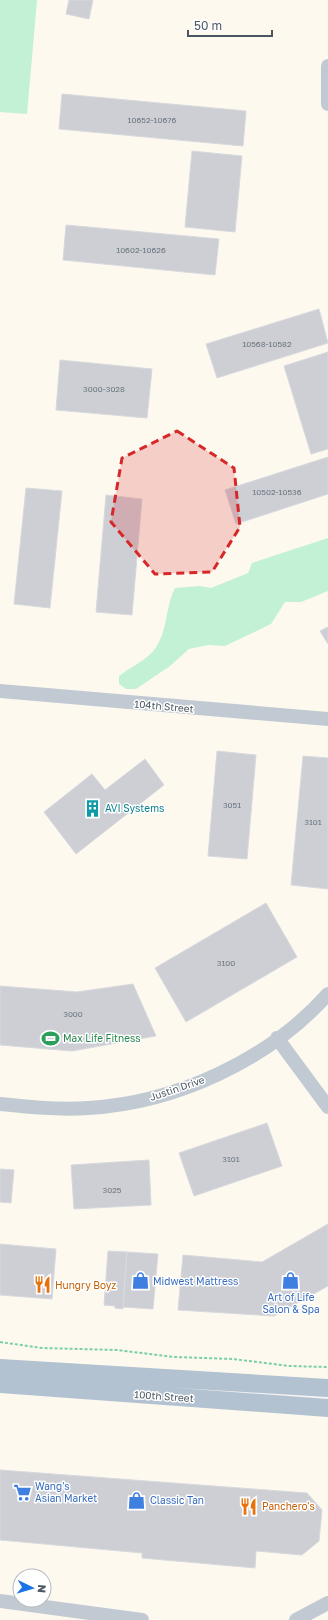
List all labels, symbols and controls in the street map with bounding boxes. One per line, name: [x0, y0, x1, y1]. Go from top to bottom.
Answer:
scale bar: [188, 12, 272, 38]
text: 50 m: [194, 18, 222, 33]
house number: 10652-10676: [128, 115, 177, 125]
house number: 10602-10626: [116, 245, 166, 255]
house number: 10568-10582: [242, 339, 292, 349]
house number: 3000-3028: [83, 384, 125, 394]
house number: 10502-10536: [252, 487, 302, 497]
street label: 104th Street: [134, 697, 194, 715]
building icon: AVI Systems: [82, 798, 102, 818]
house number: 3051: [223, 800, 241, 810]
place label: AVI Systems: [105, 802, 164, 814]
house number: 3101: [304, 817, 322, 827]
house number: 3100: [217, 958, 235, 968]
house number: 3000: [63, 1009, 83, 1019]
sports icon: Max Life Fitness: [40, 1028, 60, 1048]
place label: Max Life Fitness: [63, 1032, 141, 1044]
street label: Justin Drive: [148, 1073, 206, 1103]
house number: 3101: [222, 1154, 240, 1164]
house number: 3025: [103, 1185, 122, 1195]
shop icon: Art of Life Salon & Spa: [281, 1270, 301, 1290]
shop icon: Midwest Mattress: [130, 1271, 150, 1291]
restaurant icon: Hungry Boyz: [32, 1275, 52, 1295]
place label: Midwest Mattress: [153, 1275, 238, 1287]
place label: Hungry Boyz: [55, 1279, 116, 1291]
place label: Art of Life Salon & Spa: [262, 1291, 320, 1315]
street label: 100th Street: [134, 1388, 194, 1404]
place label: Wang's Asian Market: [35, 1480, 97, 1504]
supermarket icon: Wang's Asian Market: [12, 1482, 32, 1502]
shop icon: Classic Tan: [127, 1490, 147, 1510]
place label: Classic Tan: [150, 1494, 204, 1506]
restaurant icon: Panchero's: [239, 1496, 259, 1516]
place label: Panchero's: [262, 1500, 315, 1512]
north arrow: [12, 1568, 52, 1608]
text: N: [36, 1584, 49, 1594]

